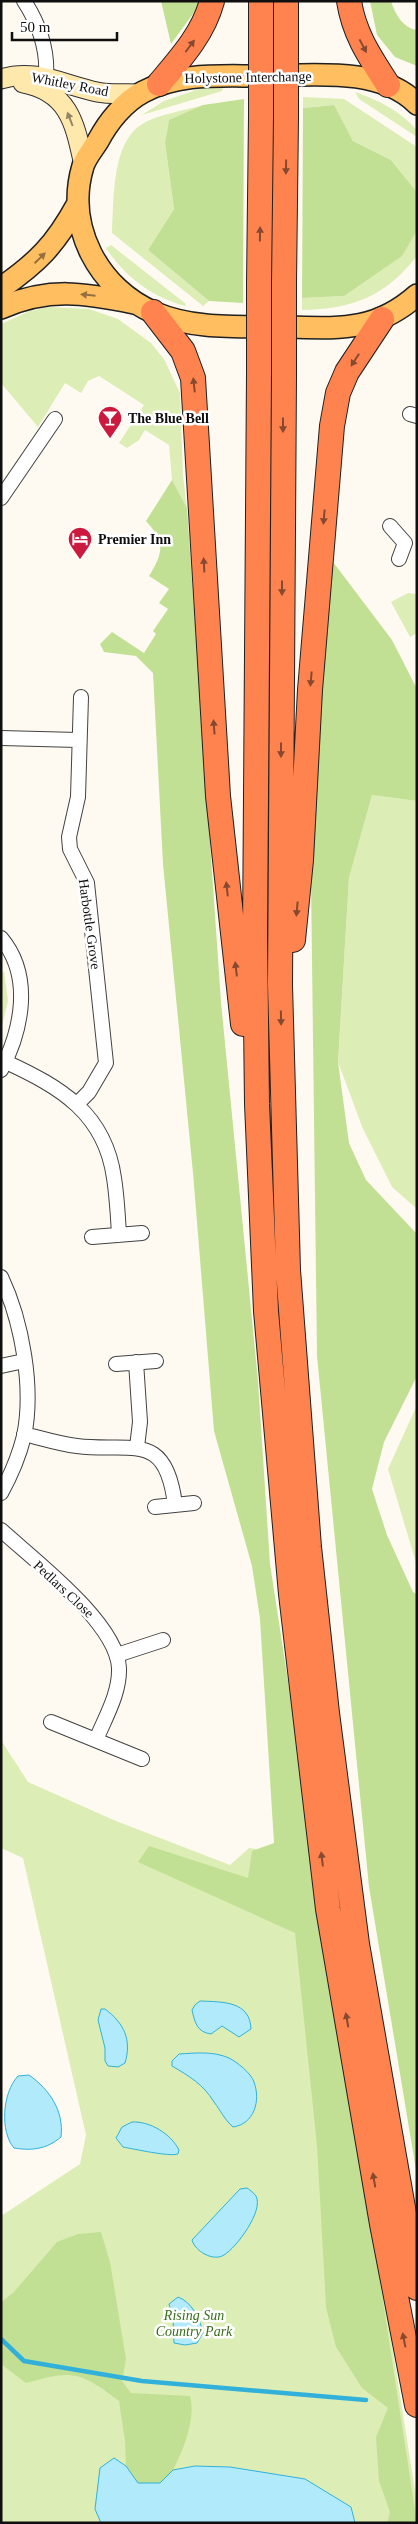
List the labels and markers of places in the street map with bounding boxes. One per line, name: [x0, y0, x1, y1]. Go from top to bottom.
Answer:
bar icon: The Blue Bell: [97, 405, 123, 439]
place label: The Blue Bell: [128, 411, 209, 426]
hotel icon: Premier Inn: [67, 526, 93, 560]
place label: Premier Inn: [98, 532, 171, 547]

